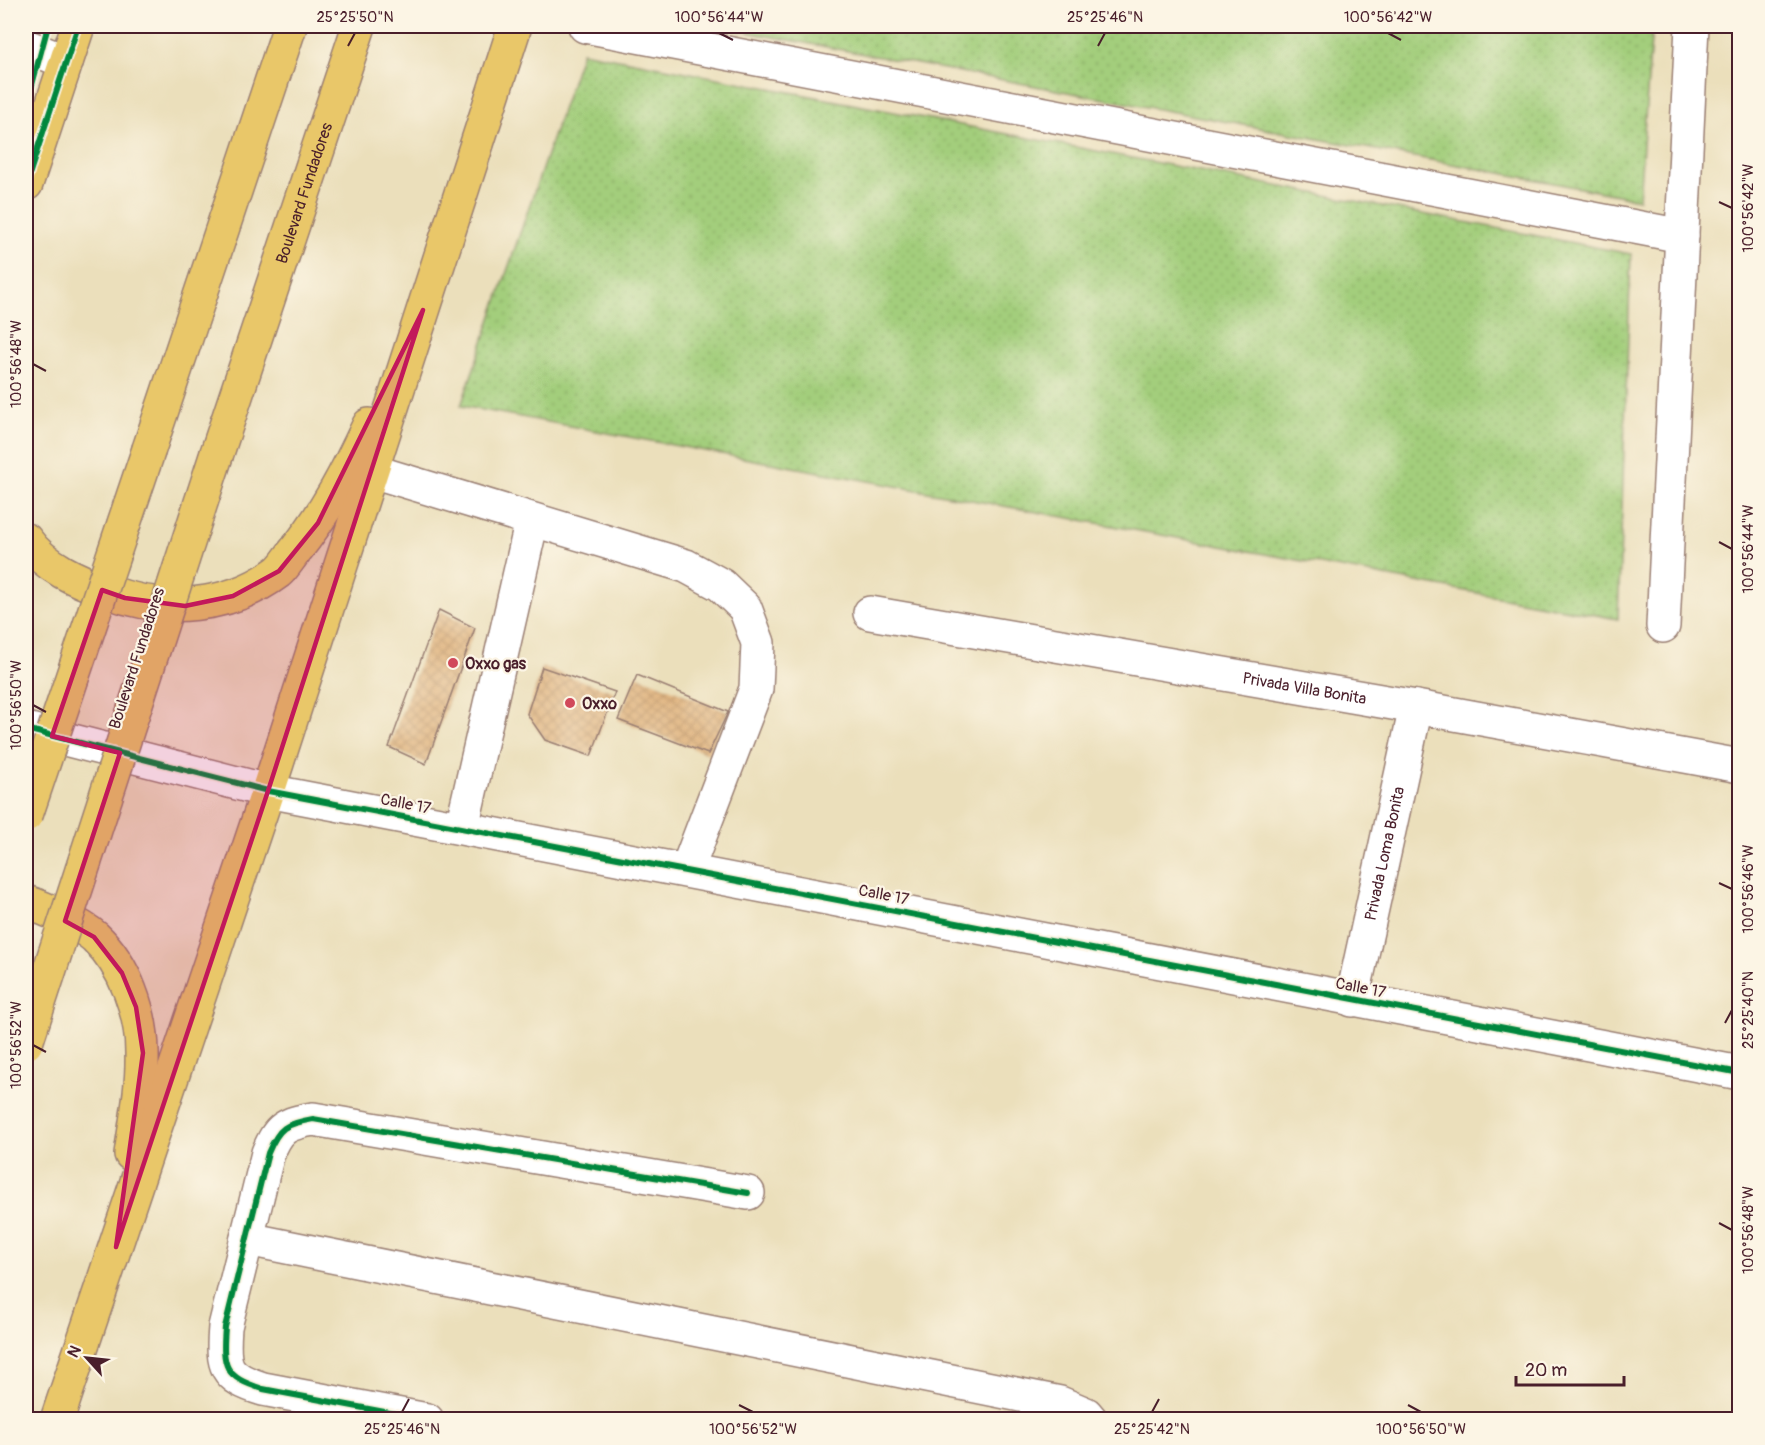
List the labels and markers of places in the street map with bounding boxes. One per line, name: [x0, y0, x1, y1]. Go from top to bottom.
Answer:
place label: Oxxo gas: [465, 654, 527, 674]
marker: Oxxo gas: [446, 656, 460, 670]
place label: Oxxo: [582, 694, 617, 714]
marker: Oxxo: [563, 696, 577, 710]

